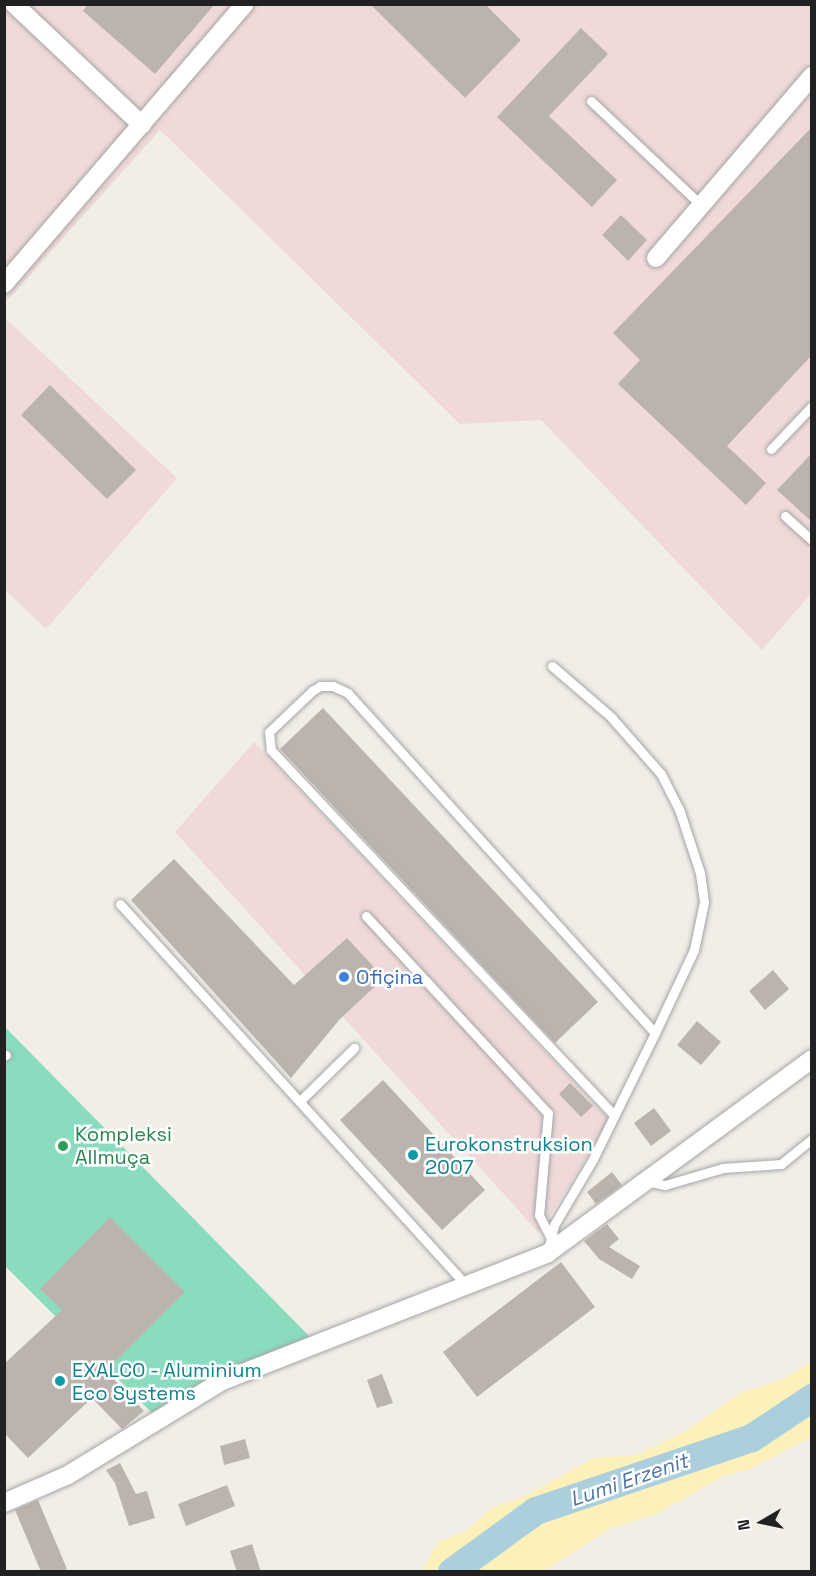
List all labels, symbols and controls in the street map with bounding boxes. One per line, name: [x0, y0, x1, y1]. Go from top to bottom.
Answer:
place label: Ofiçina: [356, 965, 423, 989]
marker: Ofiçina: [337, 970, 351, 984]
place label: Kompleksi Allmuça: [75, 1122, 172, 1169]
place label: Eurokonstruksion 2007: [425, 1132, 593, 1179]
marker: Kompleksi Allmuça: [56, 1139, 70, 1153]
marker: Eurokonstruksion 2007: [406, 1148, 420, 1162]
place label: EXALCO - Aluminium Eco Systems: [72, 1358, 263, 1405]
marker: EXALCO - Aluminium Eco Systems: [53, 1374, 67, 1388]
water label: Lumi Erzenit: [567, 1448, 691, 1512]
north arrow: [732, 1492, 792, 1552]
text: N: [733, 1518, 755, 1532]

